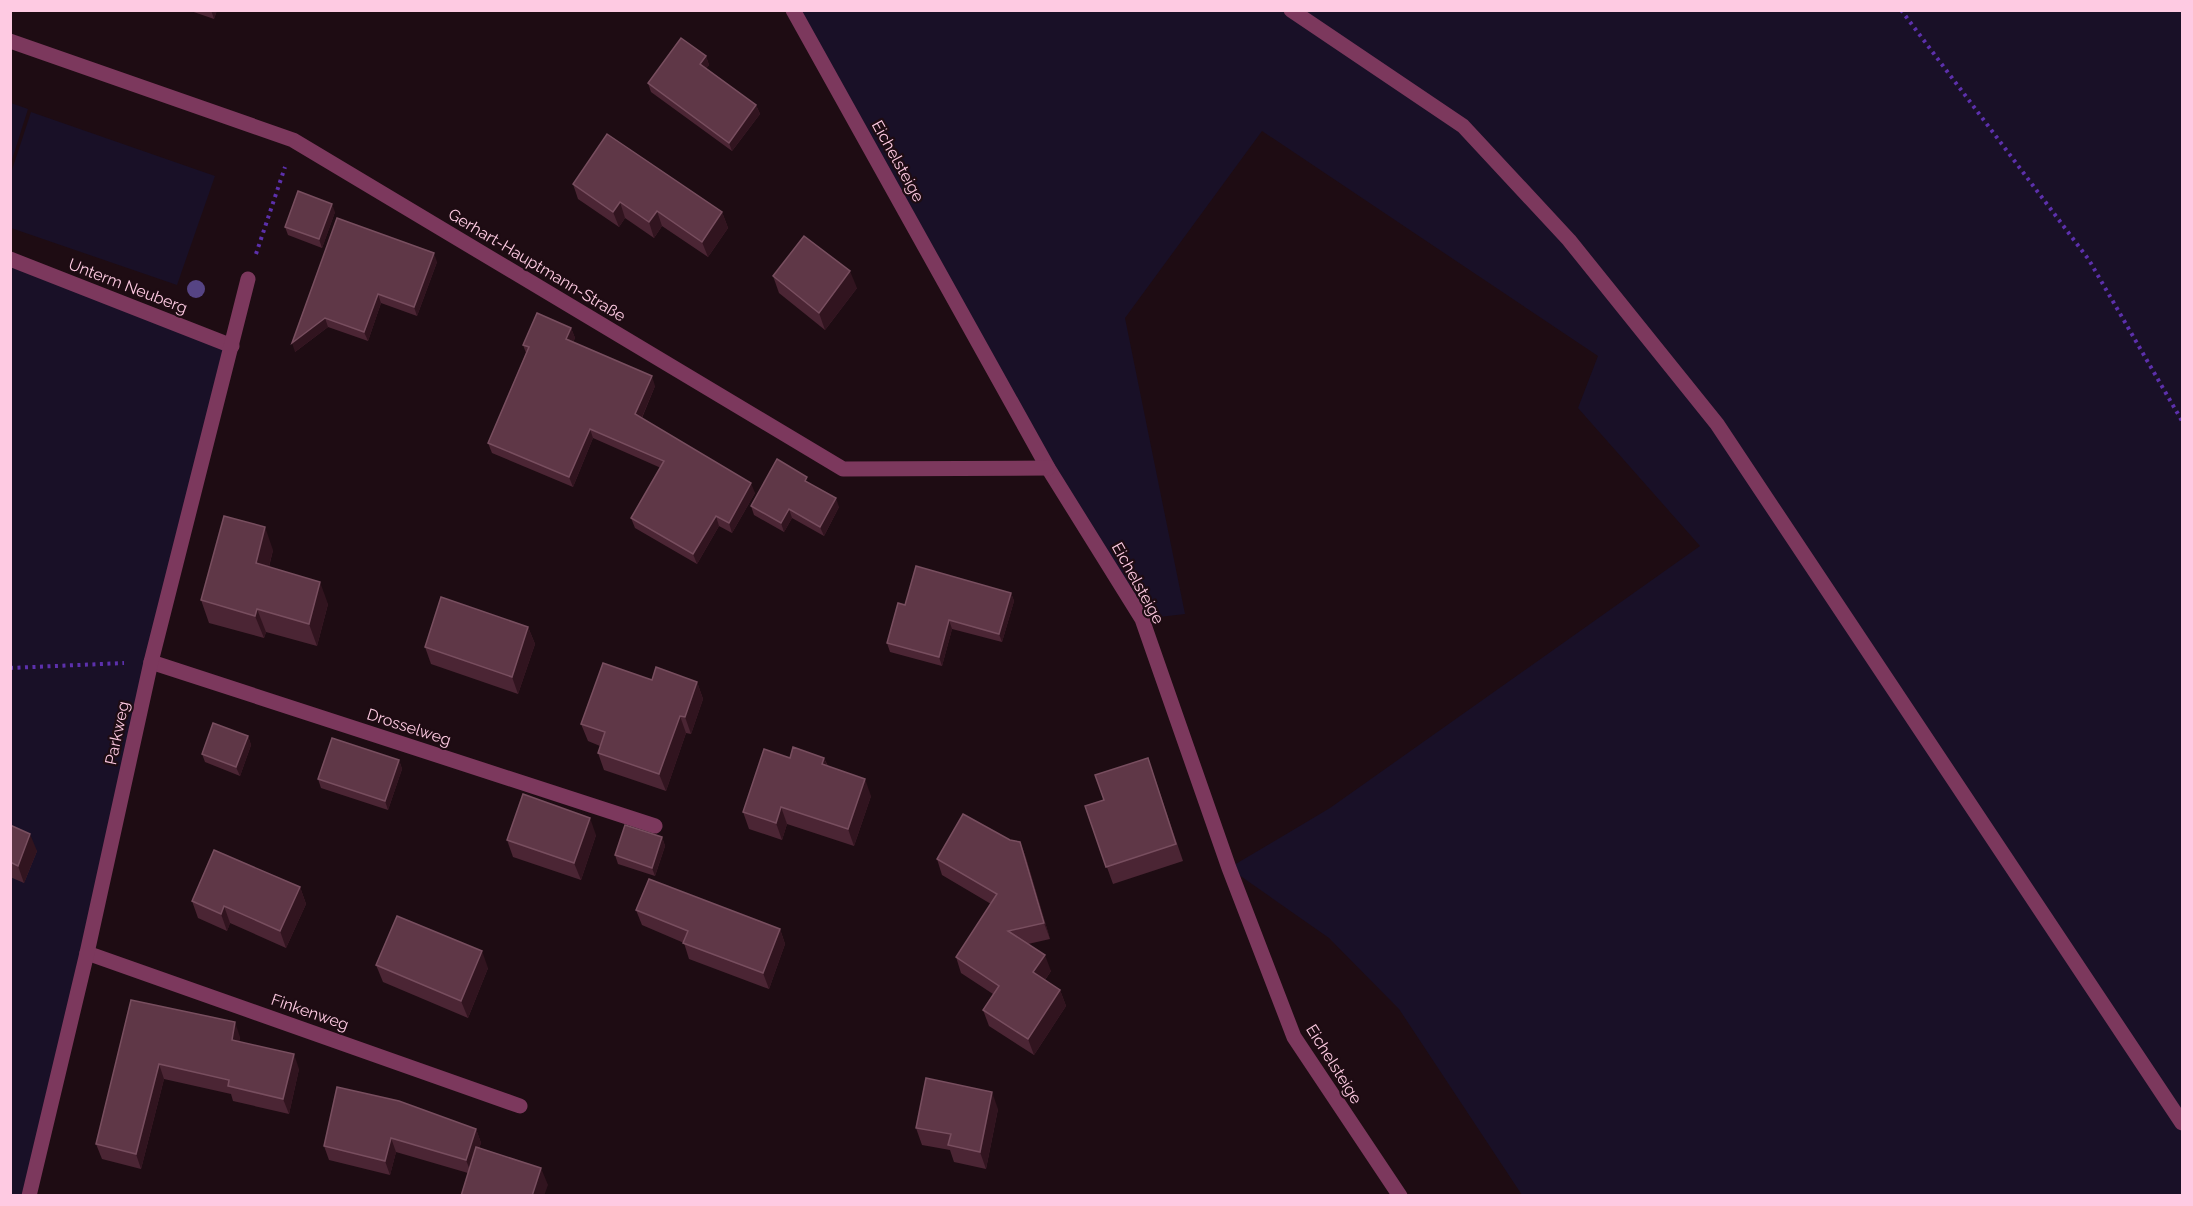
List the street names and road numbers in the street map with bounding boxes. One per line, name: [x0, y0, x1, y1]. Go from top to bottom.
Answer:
street label: Eichelsteige: [868, 117, 928, 205]
street label: Gerhart-Hauptmann-Straße: [445, 204, 629, 326]
street label: Unterm Neuberg: [66, 255, 190, 317]
street label: Eichelsteige: [1108, 539, 1168, 627]
street label: Parkweg: [101, 699, 133, 767]
street label: Drosselweg: [365, 704, 453, 750]
street label: Finkenweg: [269, 990, 351, 1034]
street label: Eichelsteige: [1302, 1021, 1366, 1107]

